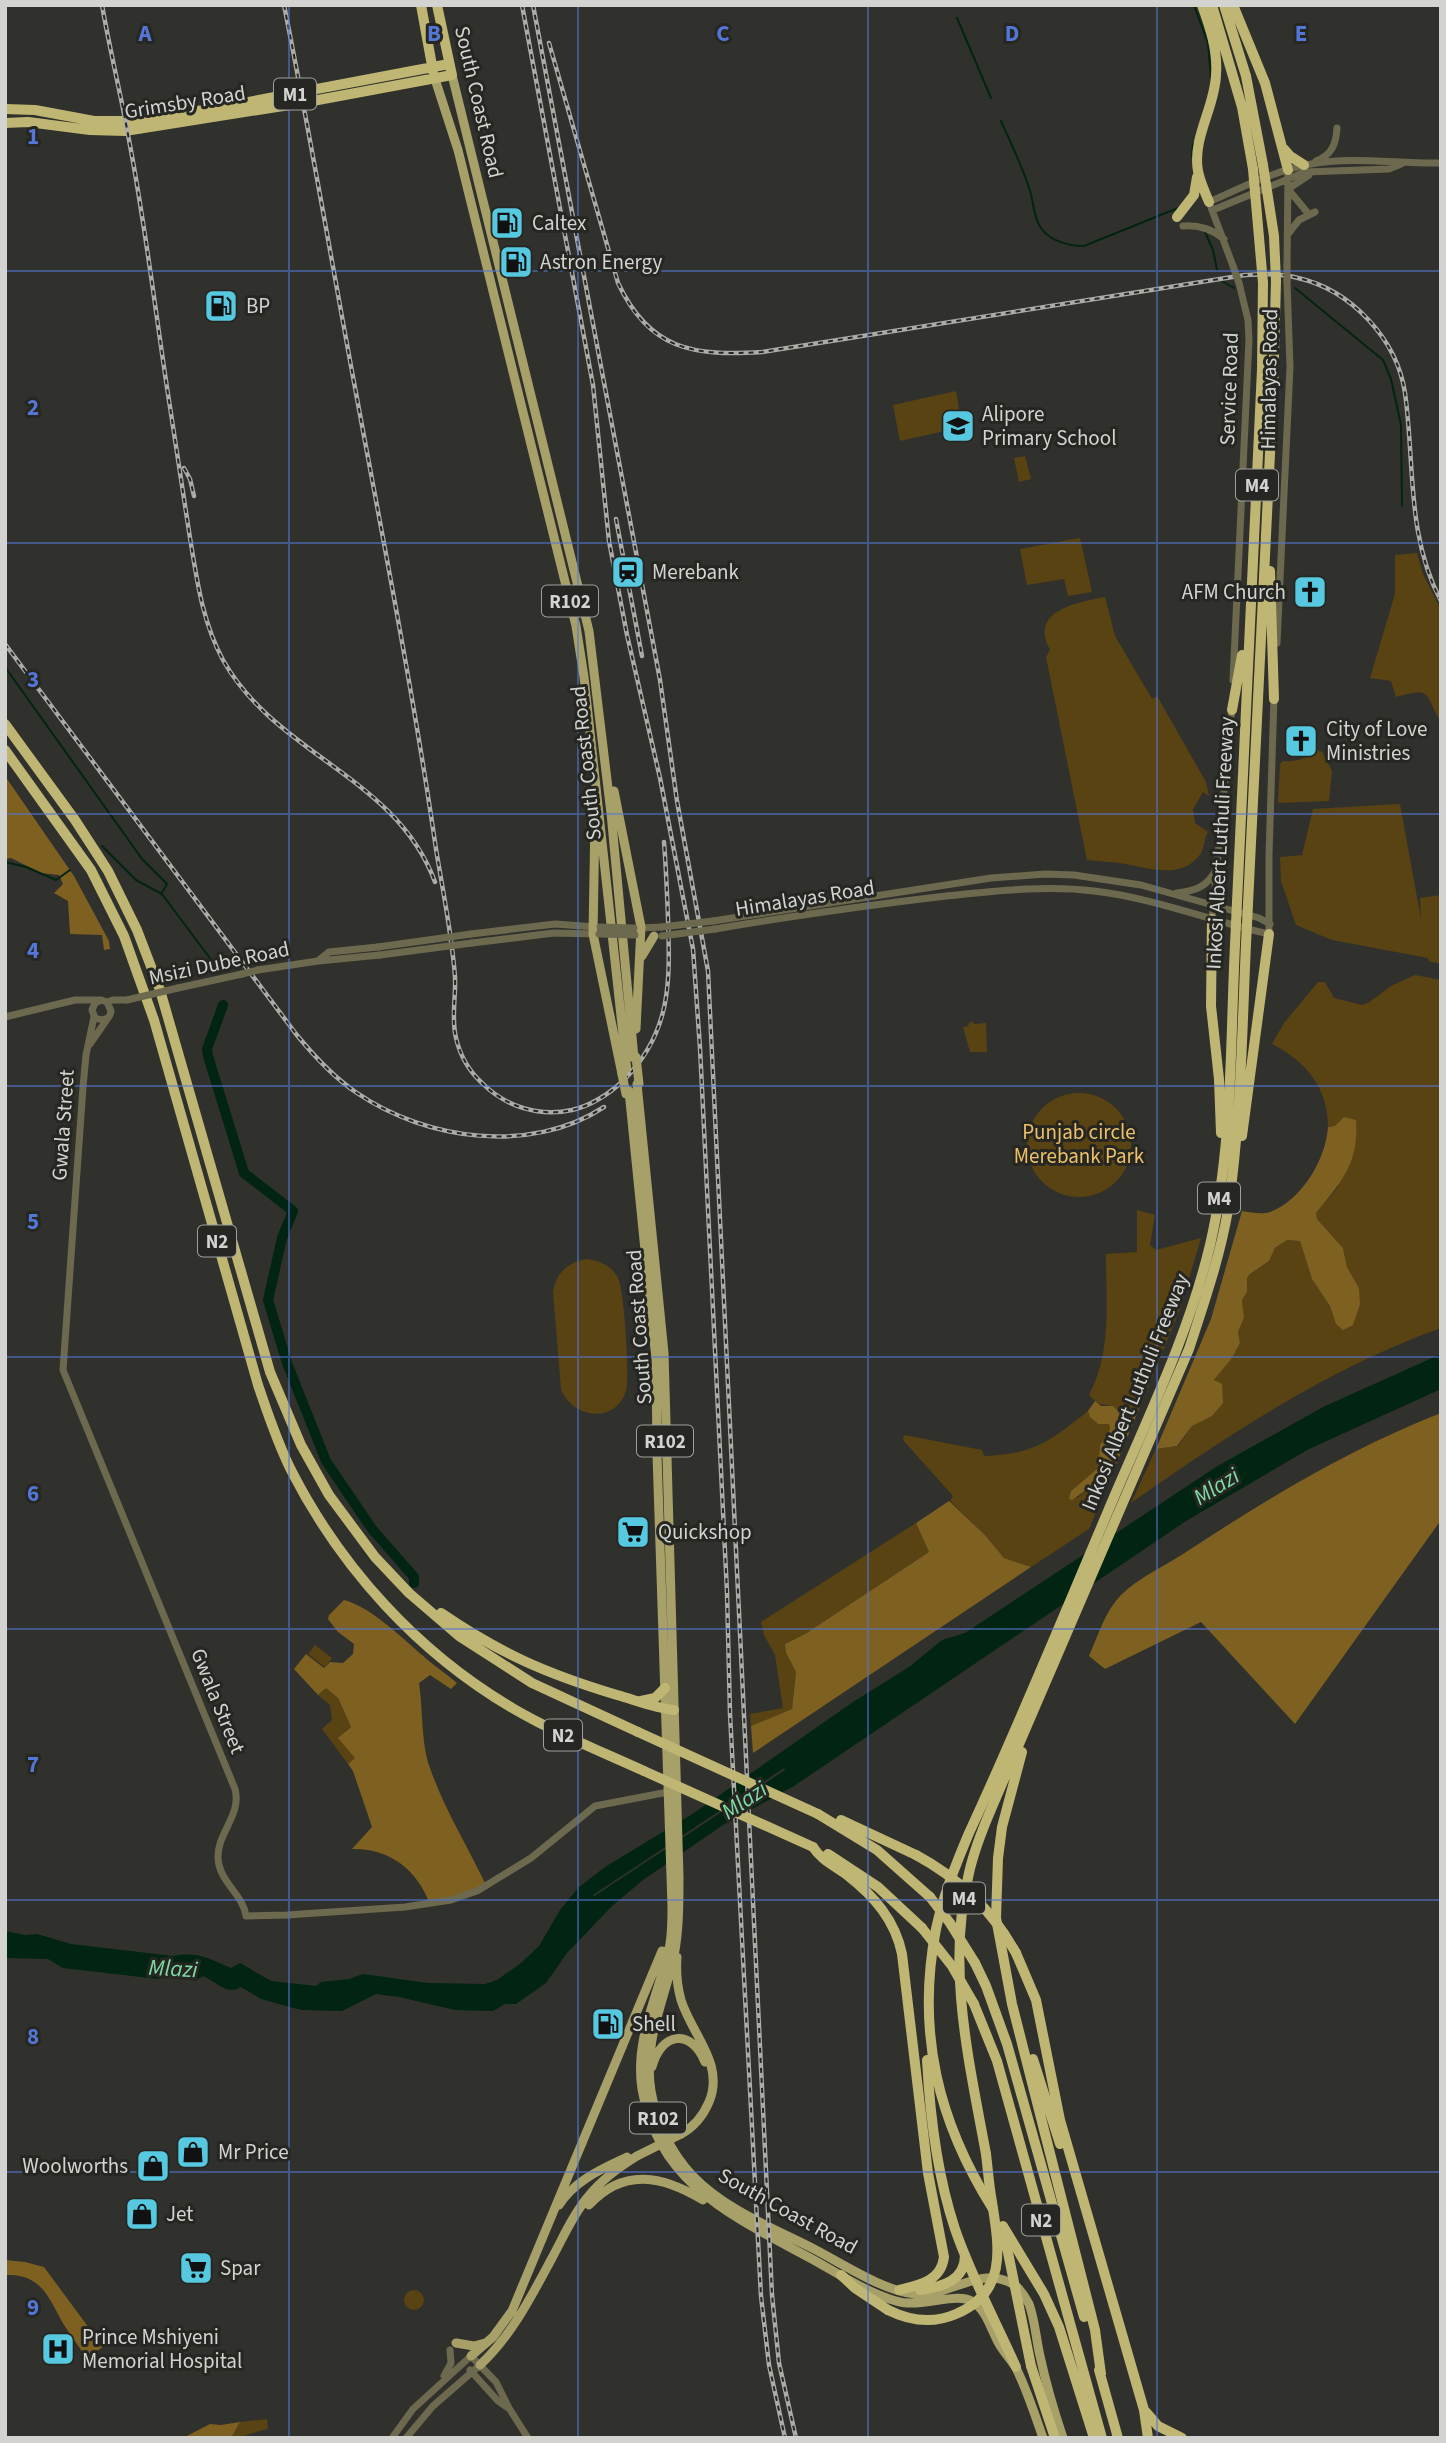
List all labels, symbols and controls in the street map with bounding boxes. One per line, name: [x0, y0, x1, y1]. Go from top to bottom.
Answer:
text: A: [137, 17, 152, 50]
text: B: [427, 17, 441, 50]
text: C: [716, 17, 730, 50]
text: D: [1005, 17, 1019, 50]
text: E: [1295, 17, 1307, 50]
street label: South Coast Road: [447, 23, 511, 181]
street label: Grimsby Road: [122, 78, 248, 126]
road number: M1: [274, 78, 316, 110]
text: 1: [27, 120, 39, 153]
fuel station icon: Caltex: [488, 204, 526, 242]
place label: Caltex: [532, 208, 587, 238]
fuel station icon: Astron Energy: [497, 243, 535, 281]
place label: Astron Energy: [540, 247, 662, 277]
fuel station icon: BP: [202, 287, 240, 325]
place label: BP: [246, 291, 270, 321]
street label: Himalayas Road: [1253, 308, 1285, 450]
street label: Service Road: [1212, 332, 1246, 446]
text: 2: [27, 391, 39, 424]
place label: Alipore Primary School: [982, 399, 1117, 453]
school or university icon: Alipore Primary School: [939, 407, 977, 445]
road number: M4: [1236, 470, 1278, 500]
station icon: Merebank: [609, 553, 647, 591]
place label: Merebank: [652, 557, 740, 587]
church icon: AFM Church: [1291, 573, 1329, 611]
place label: AFM Church: [1182, 577, 1286, 607]
road number: R102: [542, 586, 598, 616]
text: 3: [27, 663, 39, 696]
street label: South Coast Road: [563, 684, 609, 842]
place label: City of Love Ministries: [1326, 714, 1427, 768]
street label: Inkosi Albert Luthuli Freeway: [1198, 716, 1242, 970]
church icon: City of Love Ministries: [1282, 722, 1320, 760]
street label: Himalayas Road: [733, 872, 877, 924]
street label: Msizi Dube Road: [146, 933, 292, 993]
text: 4: [27, 934, 39, 967]
street label: Gwala Street: [44, 1068, 82, 1182]
park label: Punjab circle Merebank Park: [1014, 1117, 1145, 1171]
road number: M4: [1198, 1182, 1240, 1214]
text: 5: [27, 1205, 39, 1238]
road number: N2: [198, 1226, 236, 1256]
street label: South Coast Road: [619, 1249, 659, 1405]
street label: Inkosi Albert Luthuli Freeway: [1074, 1269, 1196, 1515]
road number: R102: [637, 1426, 693, 1456]
water label: Mlazi: [1187, 1459, 1246, 1513]
text: 6: [27, 1477, 39, 1510]
supermarket icon: Quickshop: [614, 1513, 652, 1551]
place label: Quickshop: [658, 1517, 752, 1547]
street label: Gwala Street: [183, 1644, 253, 1758]
road number: N2: [544, 1720, 582, 1750]
text: 7: [27, 1748, 39, 1781]
water label: Mlazi: [715, 1773, 774, 1828]
road number: M4: [943, 1882, 985, 1914]
water label: Mlazi: [148, 1951, 199, 1986]
fuel station icon: Shell: [589, 2005, 627, 2043]
place label: Shell: [632, 2009, 676, 2039]
text: 8: [27, 2020, 39, 2053]
road number: R102: [630, 2102, 686, 2134]
shop icon: Mr Price: [174, 2133, 212, 2171]
place label: Mr Price: [218, 2137, 289, 2167]
shop icon: Woolworths: [134, 2147, 172, 2185]
place label: Woolworths: [22, 2151, 128, 2181]
street label: South Coast Road: [713, 2160, 863, 2262]
shop icon: Jet: [123, 2195, 161, 2233]
place label: Jet: [166, 2199, 193, 2229]
road number: N2: [1022, 2204, 1060, 2236]
supermarket icon: Spar: [177, 2249, 215, 2287]
place label: Spar: [220, 2253, 261, 2283]
text: 9: [27, 2291, 39, 2324]
place label: Prince Mshiyeni Memorial Hospital: [82, 2322, 242, 2376]
hospital icon: Prince Mshiyeni Memorial Hospital: [39, 2330, 77, 2368]

